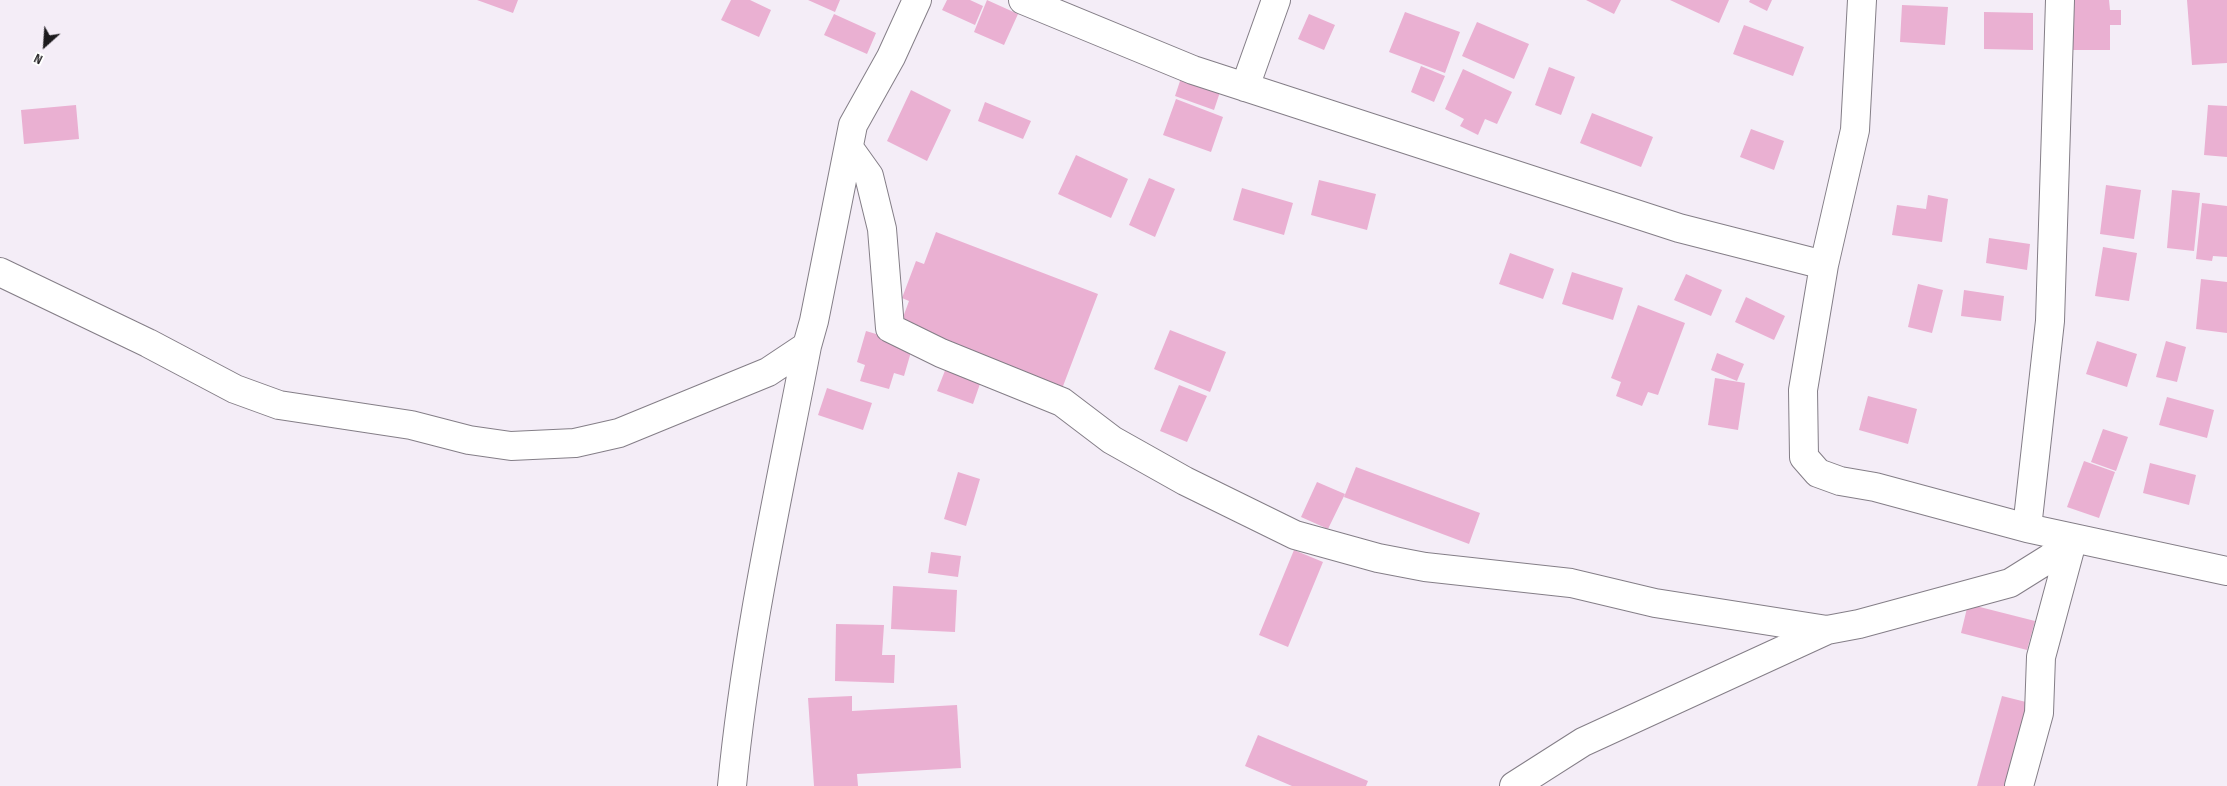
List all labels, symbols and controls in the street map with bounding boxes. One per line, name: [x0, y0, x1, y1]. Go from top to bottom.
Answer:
north arrow: [20, 20, 70, 70]
text: N: [31, 50, 45, 68]

